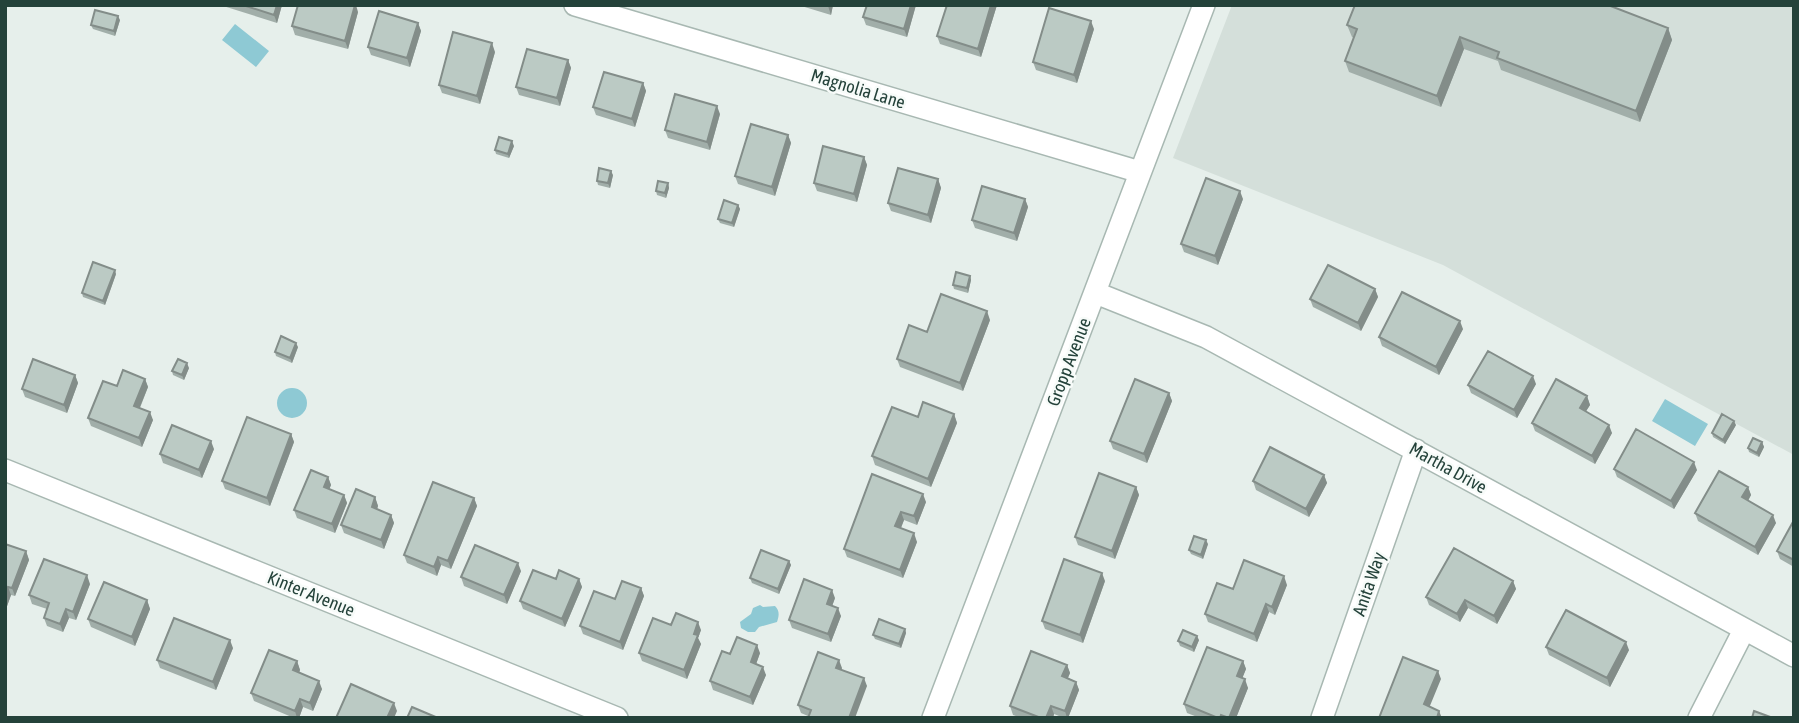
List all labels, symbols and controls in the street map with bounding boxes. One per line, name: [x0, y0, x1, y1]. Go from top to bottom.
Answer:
street label: Magnolia Lane: [809, 64, 908, 113]
street label: Gropp Avenue: [1042, 315, 1095, 409]
street label: Martha Drive: [1406, 438, 1491, 497]
street label: Anita Way: [1348, 549, 1389, 618]
street label: Kinter Avenue: [264, 566, 358, 621]

